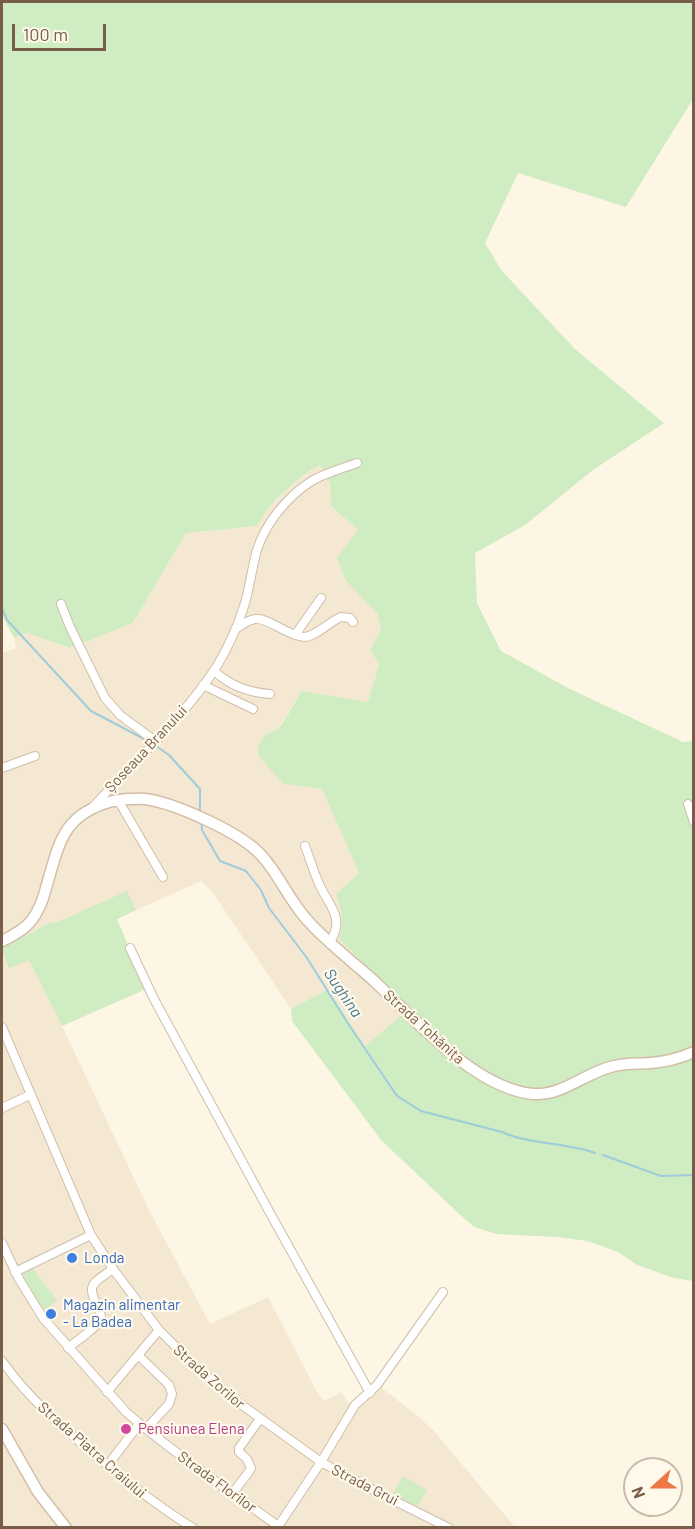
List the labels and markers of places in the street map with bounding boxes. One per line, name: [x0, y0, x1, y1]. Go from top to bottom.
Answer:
place label: Londa: [84, 1249, 125, 1267]
marker: Londa: [65, 1251, 79, 1265]
place label: Magazin alimentar - La Badea: [63, 1296, 181, 1331]
marker: Magazin alimentar - La Badea: [44, 1307, 58, 1321]
place label: Pensiunea Elena: [138, 1420, 245, 1438]
marker: Pensiunea Elena: [119, 1422, 133, 1436]

